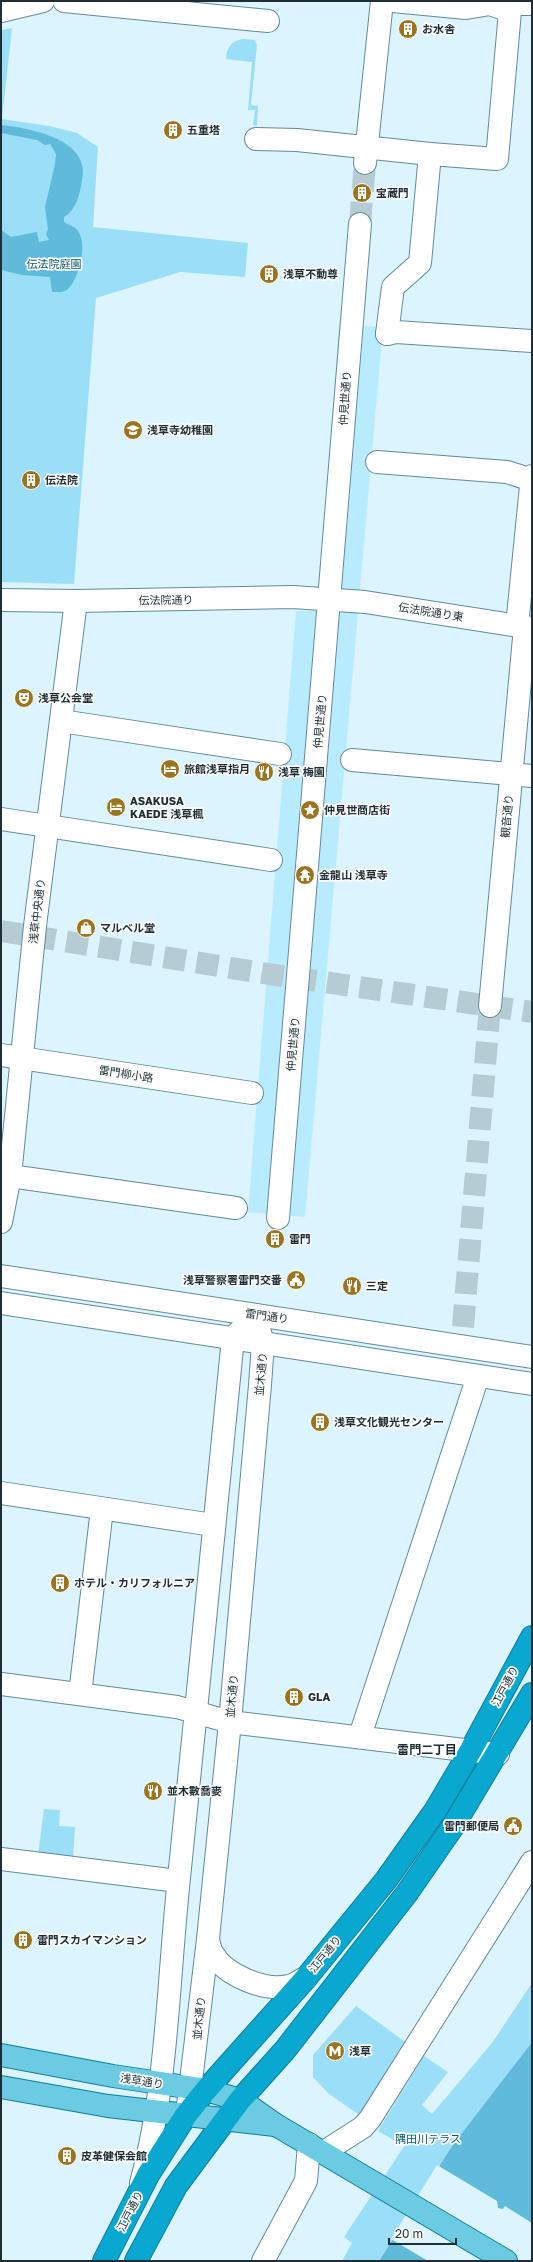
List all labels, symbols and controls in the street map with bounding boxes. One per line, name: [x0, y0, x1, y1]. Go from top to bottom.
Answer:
building icon: お水舎: [397, 18, 419, 40]
place label: お水舎: [422, 22, 456, 35]
building icon: 五重塔: [162, 119, 184, 141]
place label: 五重塔: [187, 123, 220, 136]
building icon: 宝蔵門: [351, 182, 373, 204]
place label: 宝蔵門: [376, 186, 409, 199]
park label: 伝法院庭園: [27, 257, 82, 270]
building icon: 浅草不動尊: [258, 263, 280, 285]
place label: 浅草不動尊: [283, 267, 338, 280]
street label: 仲見世通り: [336, 370, 353, 426]
school or university icon: 浅草寺幼稚園: [122, 419, 144, 441]
place label: 浅草寺幼稚園: [147, 423, 213, 436]
building icon: 伝法院: [20, 469, 42, 491]
place label: 伝法院: [45, 473, 78, 486]
street label: 伝法院通り: [138, 593, 194, 606]
street label: 伝法院通り東: [397, 600, 465, 623]
theatre icon: 浅草公会堂: [13, 687, 35, 709]
place label: 浅草公会堂: [38, 691, 93, 704]
street label: 仲見世通り: [311, 693, 328, 749]
hotel icon: 旅館浅草指月: [159, 758, 181, 780]
restaurant icon: 浅草 梅園: [253, 761, 275, 783]
place label: 旅館浅草指月: [184, 762, 250, 775]
place label: 浅草 梅園: [278, 765, 325, 778]
street label: 観音通り: [498, 793, 515, 838]
place label: ASAKUSA KAEDE 浅草楓: [130, 794, 204, 820]
hotel icon: ASAKUSA KAEDE 浅草楓: [105, 796, 127, 818]
place icon: 仲見世商店街: [299, 799, 321, 821]
place label: 仲見世商店街: [324, 803, 390, 816]
temple icon: 金龍山 浅草寺: [294, 864, 316, 886]
place label: 金龍山 浅草寺: [319, 868, 388, 881]
street label: 浅草中央通り: [26, 877, 47, 944]
shop icon: マルベル堂: [75, 917, 97, 939]
place label: マルベル堂: [100, 921, 155, 934]
street label: 仲見世通り: [284, 1016, 301, 1072]
street label: 雷門柳小路: [98, 1063, 154, 1084]
building icon: 雷門: [264, 1228, 286, 1250]
place label: 雷門: [289, 1232, 311, 1245]
public building icon: 浅草警察署雷門交番: [285, 1269, 307, 1291]
place label: 浅草警察署雷門交番: [183, 1273, 282, 1286]
restaurant icon: 三定: [341, 1275, 363, 1297]
place label: 三定: [366, 1279, 388, 1292]
street label: 雷門通り: [244, 1306, 290, 1325]
street label: 並木通り: [252, 1351, 269, 1396]
building icon: 浅草文化観光センター: [309, 1411, 331, 1433]
place label: 浅草文化観光センター: [334, 1415, 444, 1428]
building icon: ホテル・カリフォルニア: [49, 1572, 71, 1594]
place label: ホテル・カリフォルニア: [74, 1576, 195, 1589]
street label: 江戸通り: [488, 1663, 521, 1708]
street label: 並木通り: [223, 1673, 240, 1718]
building icon: GLA: [283, 1686, 305, 1708]
place label: GLA: [308, 1690, 331, 1703]
district label: 雷門二丁目: [397, 1742, 457, 1757]
restaurant icon: 並木數喬麥: [142, 1780, 164, 1802]
place label: 並木數喬麥: [167, 1784, 222, 1797]
public building icon: 雷門郵便局: [502, 1815, 524, 1837]
place label: 雷門郵便局: [444, 1819, 499, 1832]
building icon: 雷門スカイマンション: [12, 1929, 34, 1951]
street label: 江戸通り: [306, 1932, 344, 1975]
place label: 雷門スカイマンション: [37, 1933, 147, 1946]
street label: 並木通り: [190, 1995, 207, 2041]
metro station icon: 浅草: [324, 2040, 346, 2062]
place label: 浅草: [349, 2044, 371, 2057]
street label: 浅草通り: [119, 2071, 165, 2090]
park label: 隅田川テラス: [395, 2132, 461, 2145]
building icon: 皮革健保会館: [56, 2145, 78, 2167]
place label: 皮革健保会館: [81, 2149, 147, 2162]
street label: 江戸通り: [114, 2188, 145, 2233]
scale bar: [389, 2220, 456, 2246]
text: 20 m: [395, 2226, 423, 2241]

